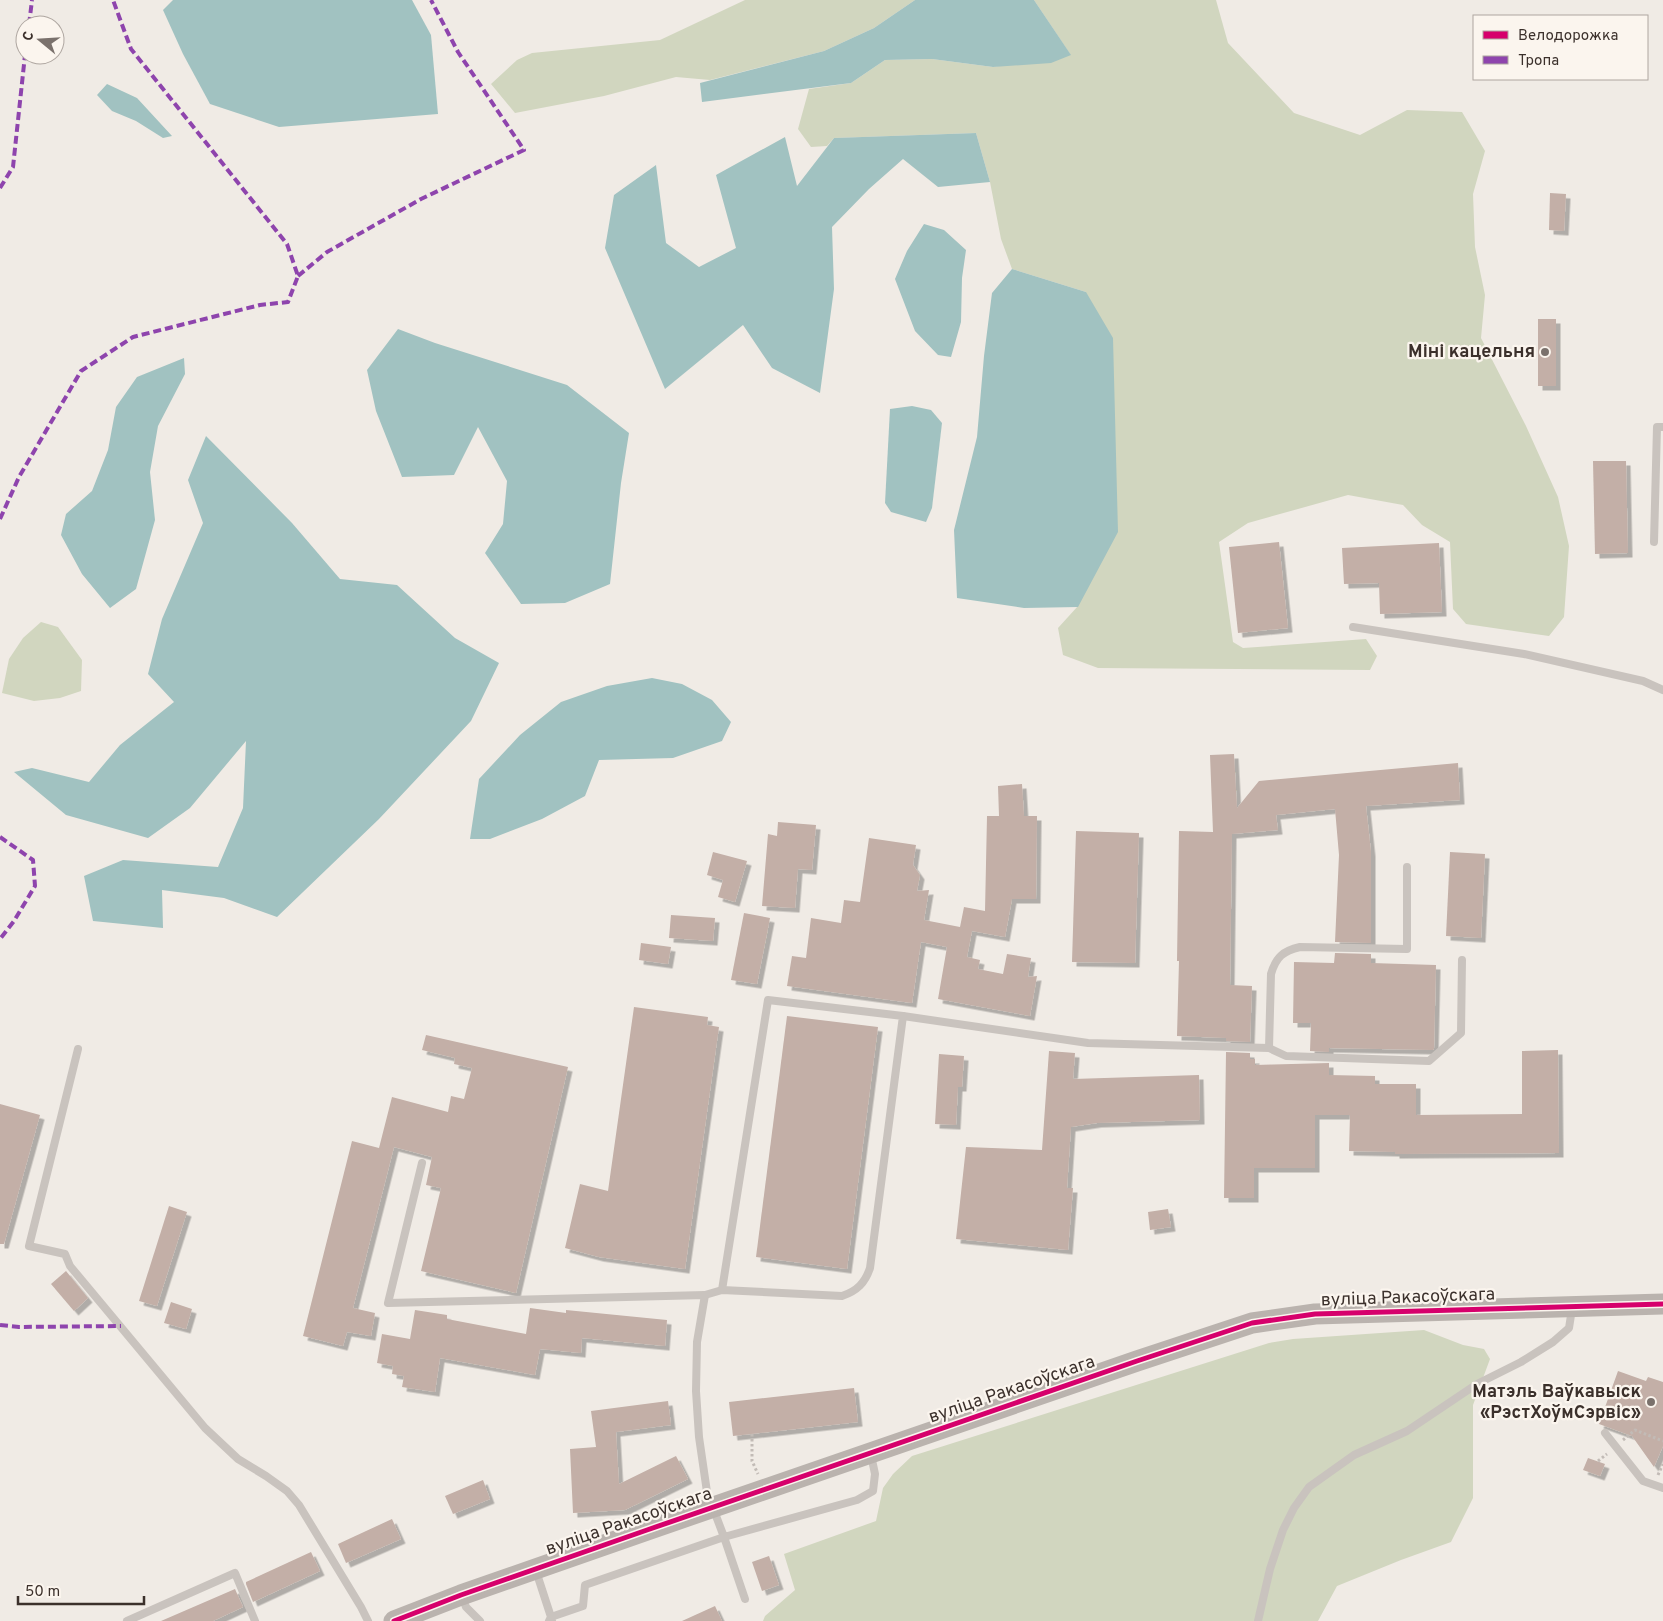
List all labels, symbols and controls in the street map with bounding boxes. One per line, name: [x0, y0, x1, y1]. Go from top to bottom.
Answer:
north arrow: [15, 15, 65, 65]
legend: [1473, 15, 1648, 80]
text: Велодорожка: [1518, 27, 1618, 46]
text: С: [20, 30, 39, 43]
text: Тропа: [1518, 52, 1559, 71]
place label: Міні кацельня: [1408, 341, 1535, 364]
marker: Міні кацельня: [1539, 346, 1551, 358]
street label: вуліца Ракасоўскага: [1320, 1283, 1496, 1313]
street label: вуліца Ракасоўскага: [926, 1351, 1098, 1429]
place label: Матэль Ваўкавыск «РэстХоўмСэрвіс»: [1472, 1381, 1641, 1425]
marker: Матэль Ваўкавыск «РэстХоўмСэрвіс»: [1645, 1396, 1657, 1408]
street label: вуліца Ракасоўскага: [543, 1483, 715, 1561]
scale bar: [18, 1574, 144, 1606]
text: 50 m: [25, 1583, 60, 1602]

